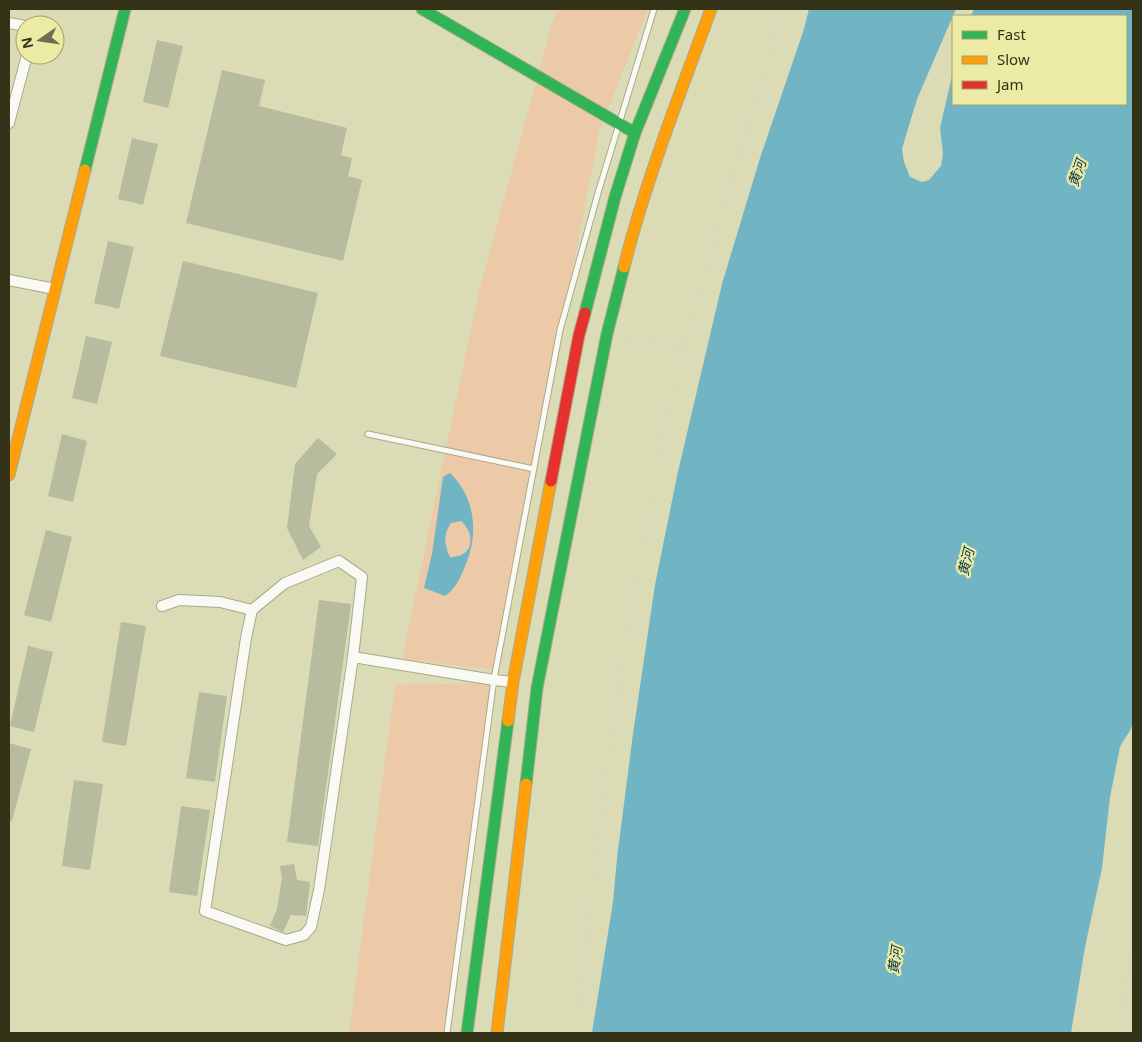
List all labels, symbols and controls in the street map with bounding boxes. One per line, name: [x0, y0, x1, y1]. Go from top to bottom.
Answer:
north arrow: [15, 15, 65, 65]
legend: [952, 15, 1127, 105]
text: Fast: [997, 24, 1026, 44]
text: N: [16, 35, 37, 51]
text: Slow: [997, 49, 1030, 69]
text: Jam: [995, 74, 1024, 94]
water label: 黄河: [1063, 154, 1091, 189]
water label: 黄河: [953, 543, 979, 578]
water label: 黄河: [883, 942, 906, 975]

